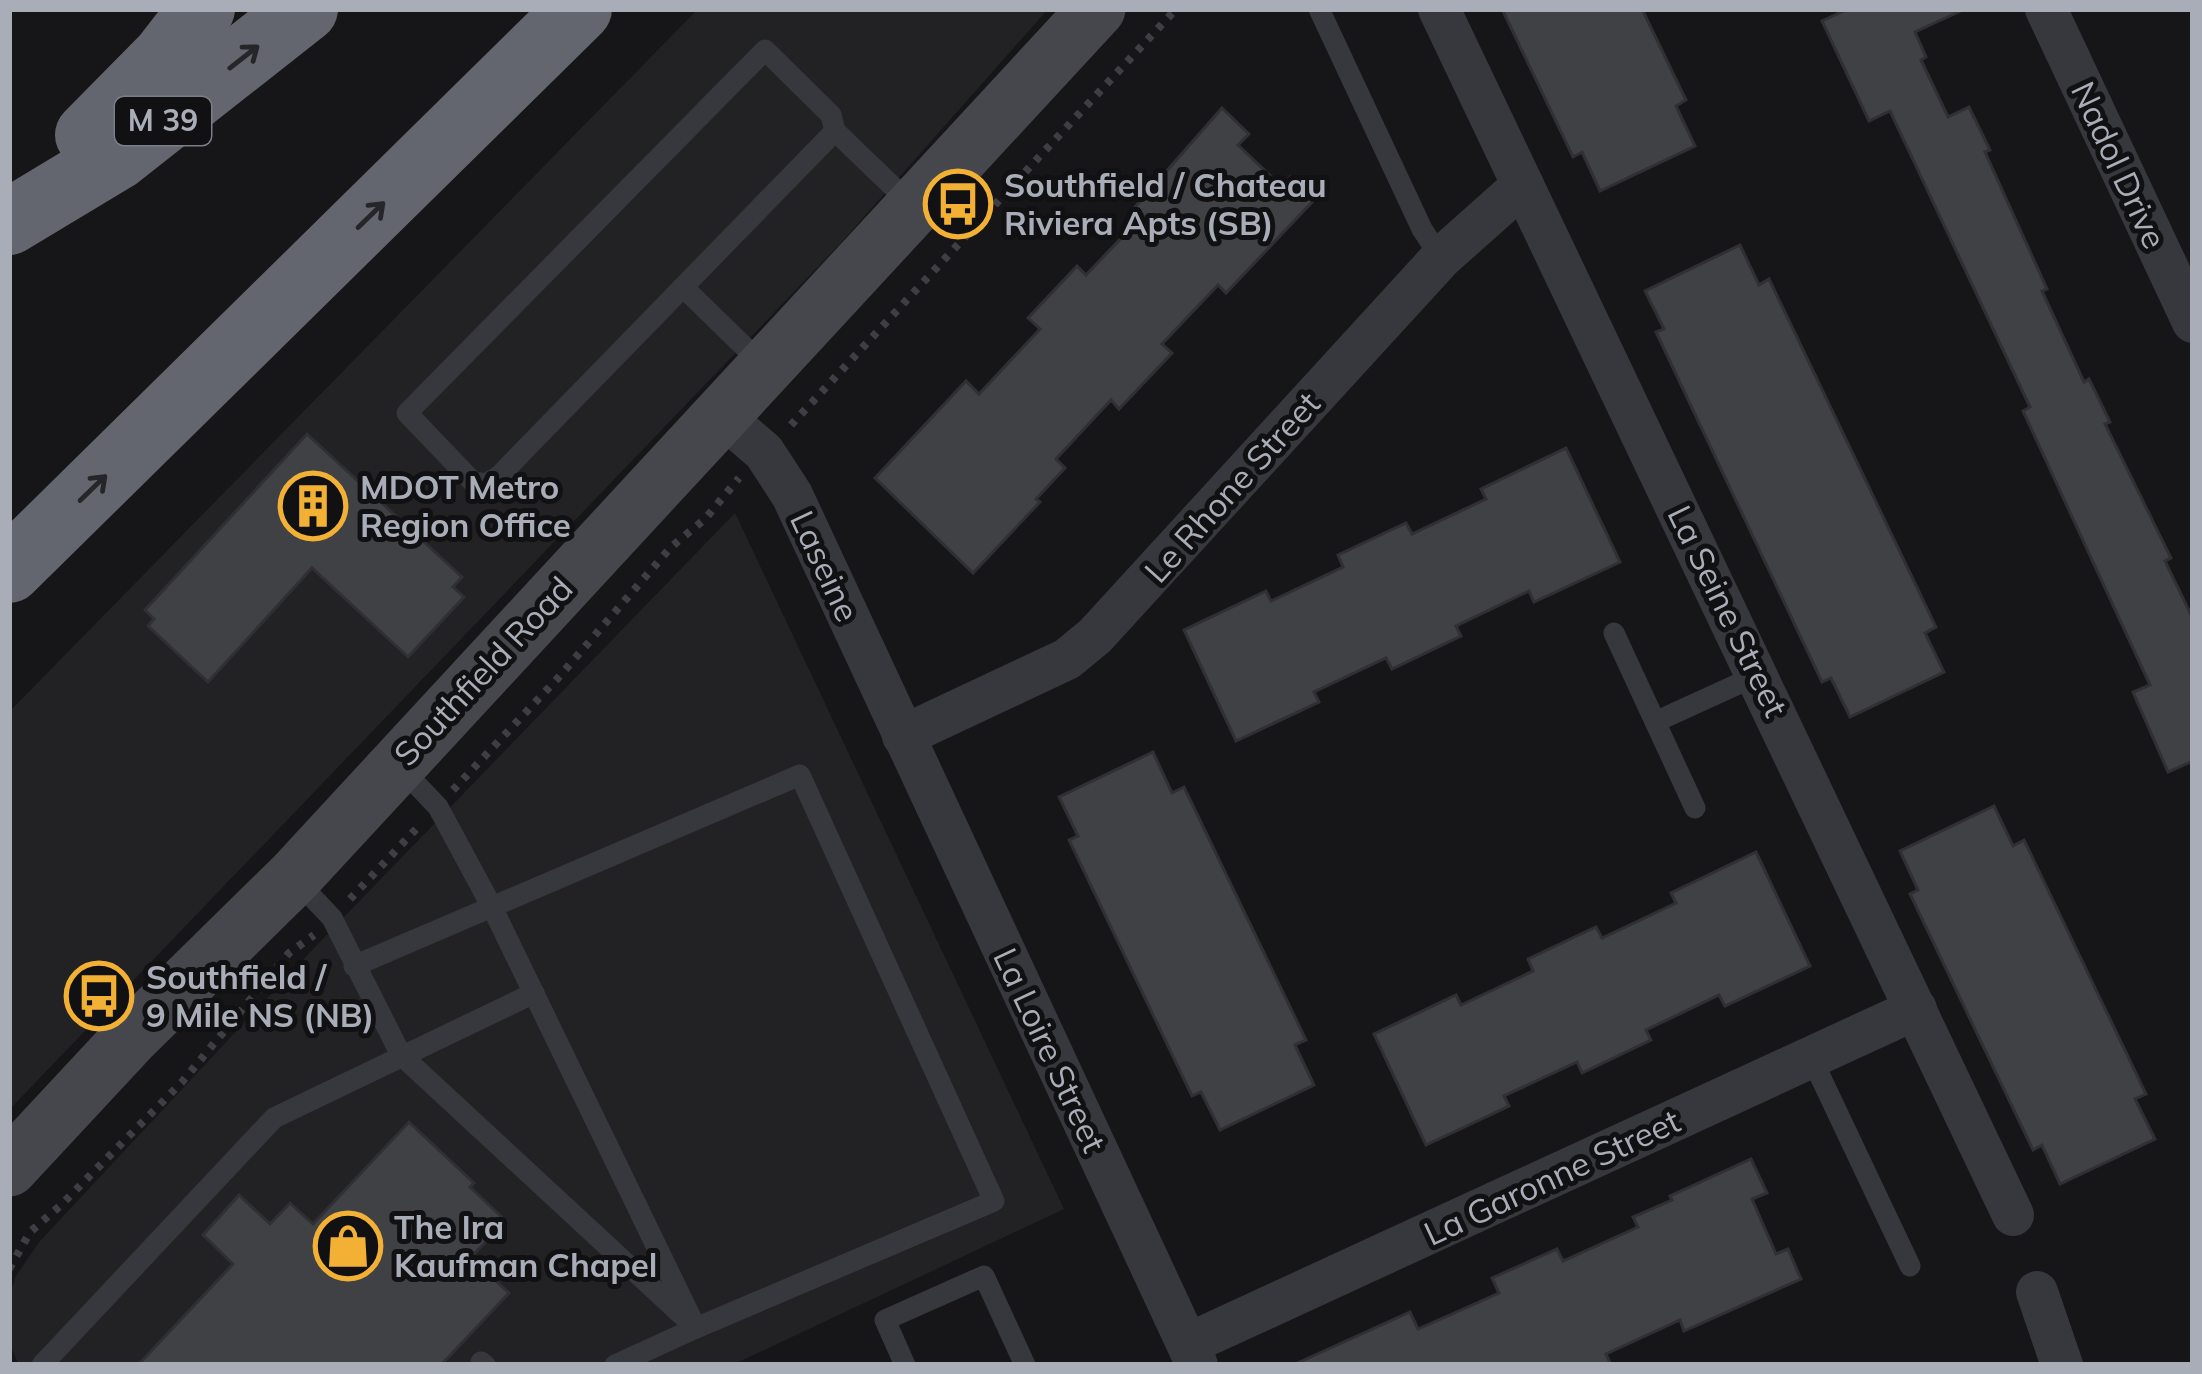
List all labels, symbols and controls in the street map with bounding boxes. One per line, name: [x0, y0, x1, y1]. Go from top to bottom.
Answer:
one-way arrow: [227, 44, 259, 71]
street label: Nadol Drive: [2063, 75, 2176, 255]
road number: M 39: [115, 97, 211, 145]
place label: Southfield / Chateau Riviera Apts (SB): [1004, 164, 1327, 243]
bus stop icon: Southfield / Chateau Riviera Apts (SB): [923, 169, 993, 239]
one-way arrow: [356, 202, 385, 230]
street label: Le Rhone Street: [1135, 383, 1328, 591]
place label: MDOT Metro Region Office: [360, 466, 571, 545]
building icon: MDOT Metro Region Office: [278, 471, 348, 541]
one-way arrow: [78, 475, 107, 503]
street label: La Seine Street: [1660, 498, 1797, 723]
street label: Laseine: [782, 504, 869, 628]
street label: Southfield Road: [385, 568, 581, 774]
street label: La Loire Street: [985, 941, 1116, 1158]
place label: Southfield / 9 Mile NS (NB): [146, 956, 374, 1035]
bus stop icon: Southfield / 9 Mile NS (NB): [64, 961, 134, 1031]
street label: La Garonne Street: [1417, 1099, 1686, 1254]
place label: The Ira Kaufman Chapel: [394, 1206, 657, 1285]
shop icon: The Ira Kaufman Chapel: [313, 1211, 383, 1281]

